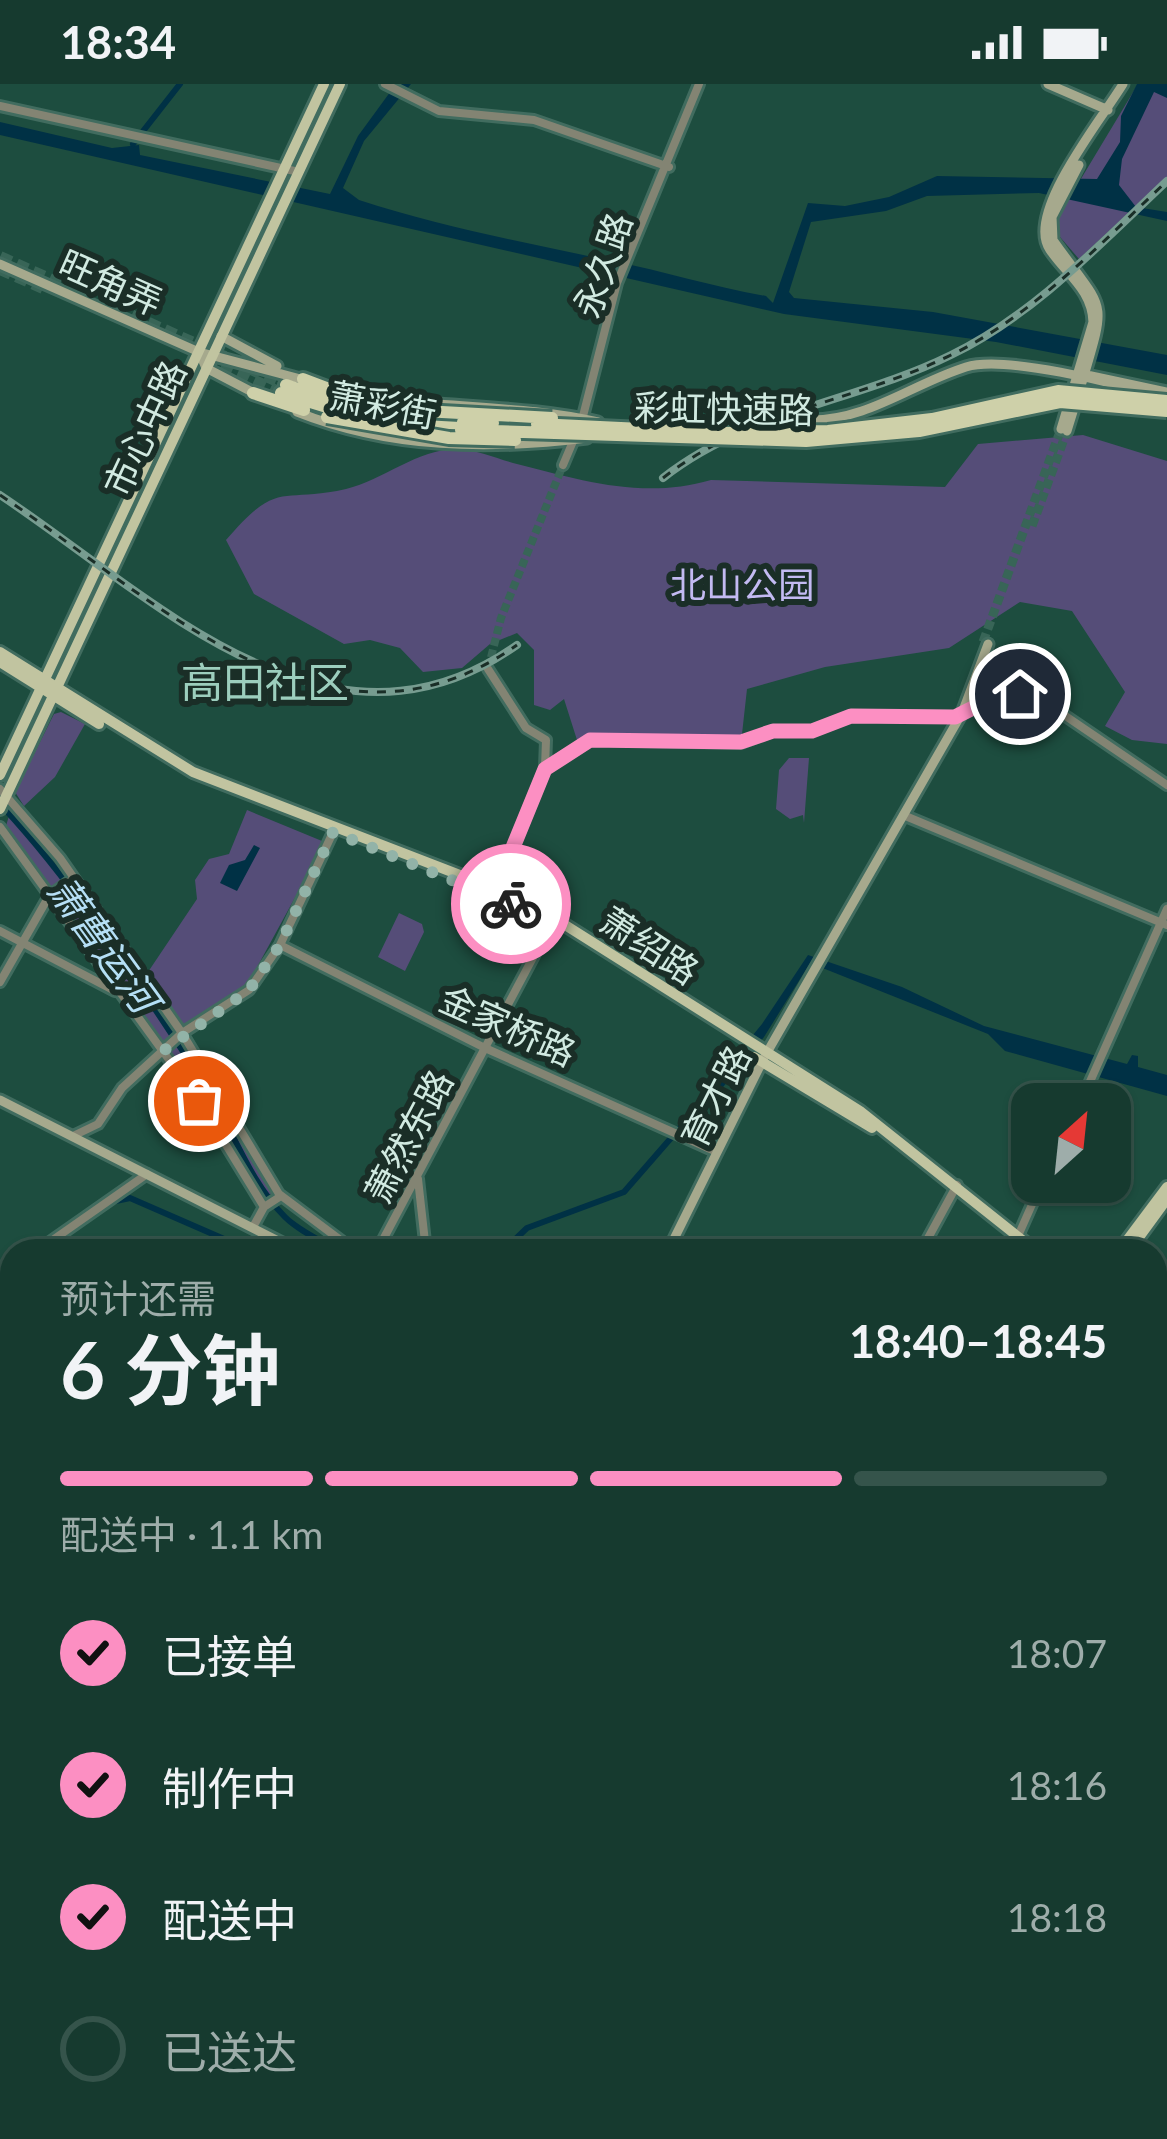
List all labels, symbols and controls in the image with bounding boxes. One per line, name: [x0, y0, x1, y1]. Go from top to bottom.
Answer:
text: 18:34: [60, 15, 176, 69]
street label: 永久路: [564, 207, 640, 323]
street label: 旺角弄: [53, 240, 169, 324]
street label: 市心中路: [94, 353, 194, 503]
street label: 萧彩街: [326, 372, 440, 436]
street label: 彩虹快速路: [634, 384, 814, 432]
park label: 北山公园: [670, 562, 814, 606]
pin: [969, 643, 1071, 745]
district label: 高田社区: [181, 657, 349, 707]
icon: home: [987, 661, 1053, 727]
courier: [451, 844, 571, 964]
water label: 萧曹运河: [40, 867, 173, 1026]
icon: bike: [478, 871, 544, 937]
street label: 萧绍路: [593, 897, 707, 993]
street label: 金家桥路: [433, 976, 583, 1074]
street label: 育才路: [671, 1038, 759, 1154]
pin: [148, 1050, 250, 1152]
street label: 萧然东路: [355, 1062, 461, 1210]
icon: bag: [166, 1068, 232, 1134]
north arrow: [1011, 1083, 1131, 1203]
map controls: [1011, 1083, 1131, 1203]
text: 预计还需: [60, 1275, 216, 1321]
text: 18:40–18:45: [849, 1314, 1107, 1368]
text: 6 分钟: [60, 1322, 280, 1416]
text: 配送中 · 1.1 km: [60, 1511, 323, 1557]
icon: check: [60, 1620, 126, 1686]
text: 已接单: [162, 1629, 297, 1683]
text: 18:07: [1007, 1630, 1107, 1676]
icon: check: [60, 1752, 126, 1818]
text: 制作中: [162, 1761, 297, 1815]
text: 18:16: [1007, 1762, 1107, 1808]
icon: check: [60, 1884, 126, 1950]
text: 配送中: [162, 1893, 297, 1947]
text: 18:18: [1007, 1894, 1107, 1940]
text: 已送达: [162, 2025, 297, 2079]

